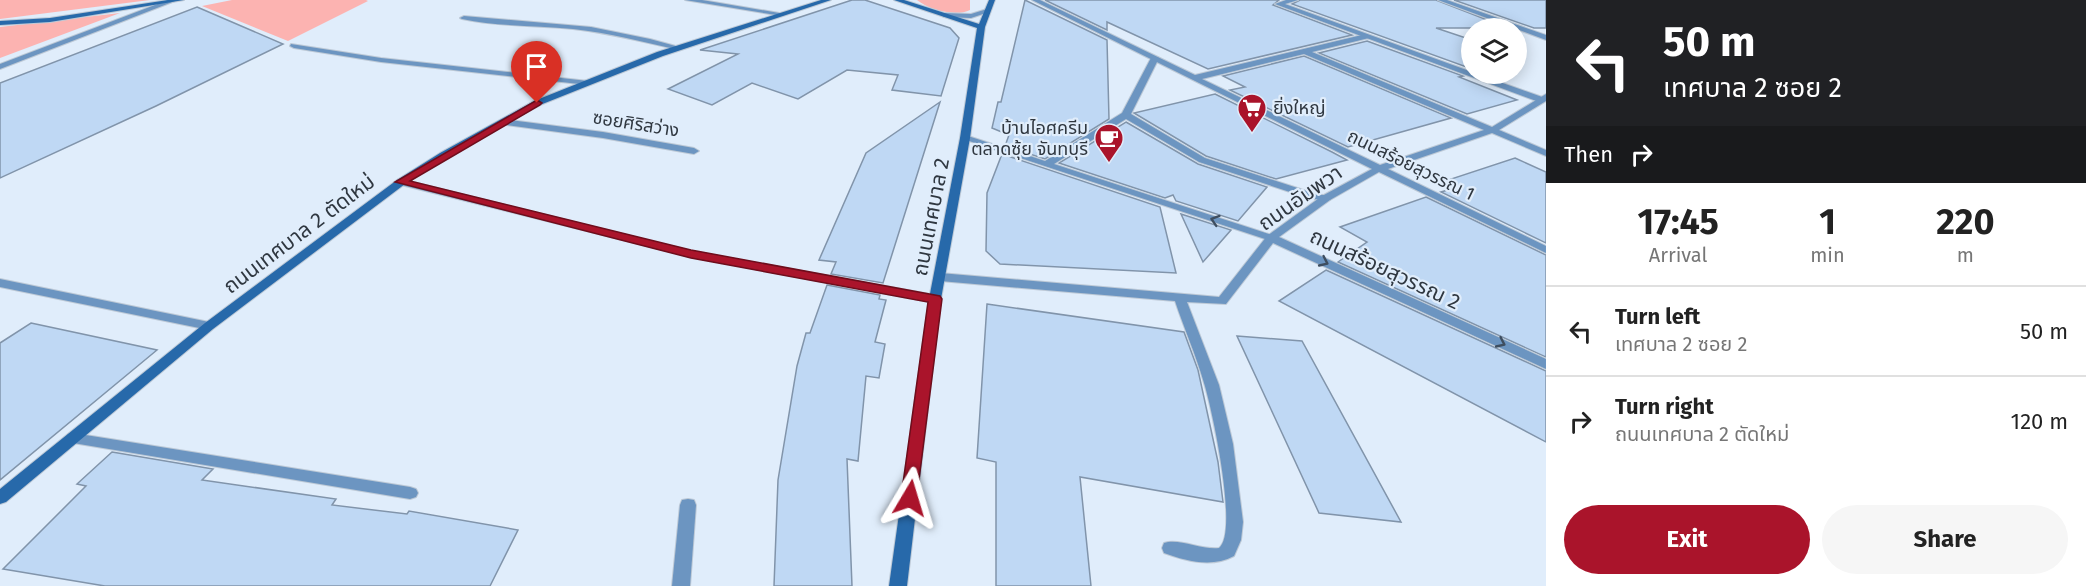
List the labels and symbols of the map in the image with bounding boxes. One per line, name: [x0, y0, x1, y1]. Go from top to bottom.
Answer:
pin: [511, 41, 562, 103]
supermarket icon: ยิ่งใหญ่: [1236, 92, 1268, 134]
place label: ยิ่งใหญ่: [1273, 96, 1326, 119]
street label: ซอยศิริสว่าง: [591, 106, 681, 142]
place label: บ้านไอศครีม ตลาดซุ้ย จันทบุรี: [971, 117, 1088, 160]
cafe icon: บ้านไอศครีม ตลาดซุ้ย จันทบุรี: [1093, 122, 1125, 164]
street label: ถนนสร้อยสุวรรณ 1: [1344, 125, 1478, 205]
street label: ถนนเทศบาล 2: [907, 156, 955, 278]
street label: ถนนอัมพวา: [1253, 160, 1347, 236]
street label: ถนนเทศบาล 2 ตัดใหม่: [218, 169, 380, 299]
one-way arrow: [1210, 214, 1221, 227]
street label: ถนนสร้อยสุวรรณ 2: [1306, 223, 1464, 315]
one-way arrow: [1318, 255, 1329, 267]
one-way arrow: [1495, 336, 1506, 348]
position arrow: [878, 466, 942, 530]

